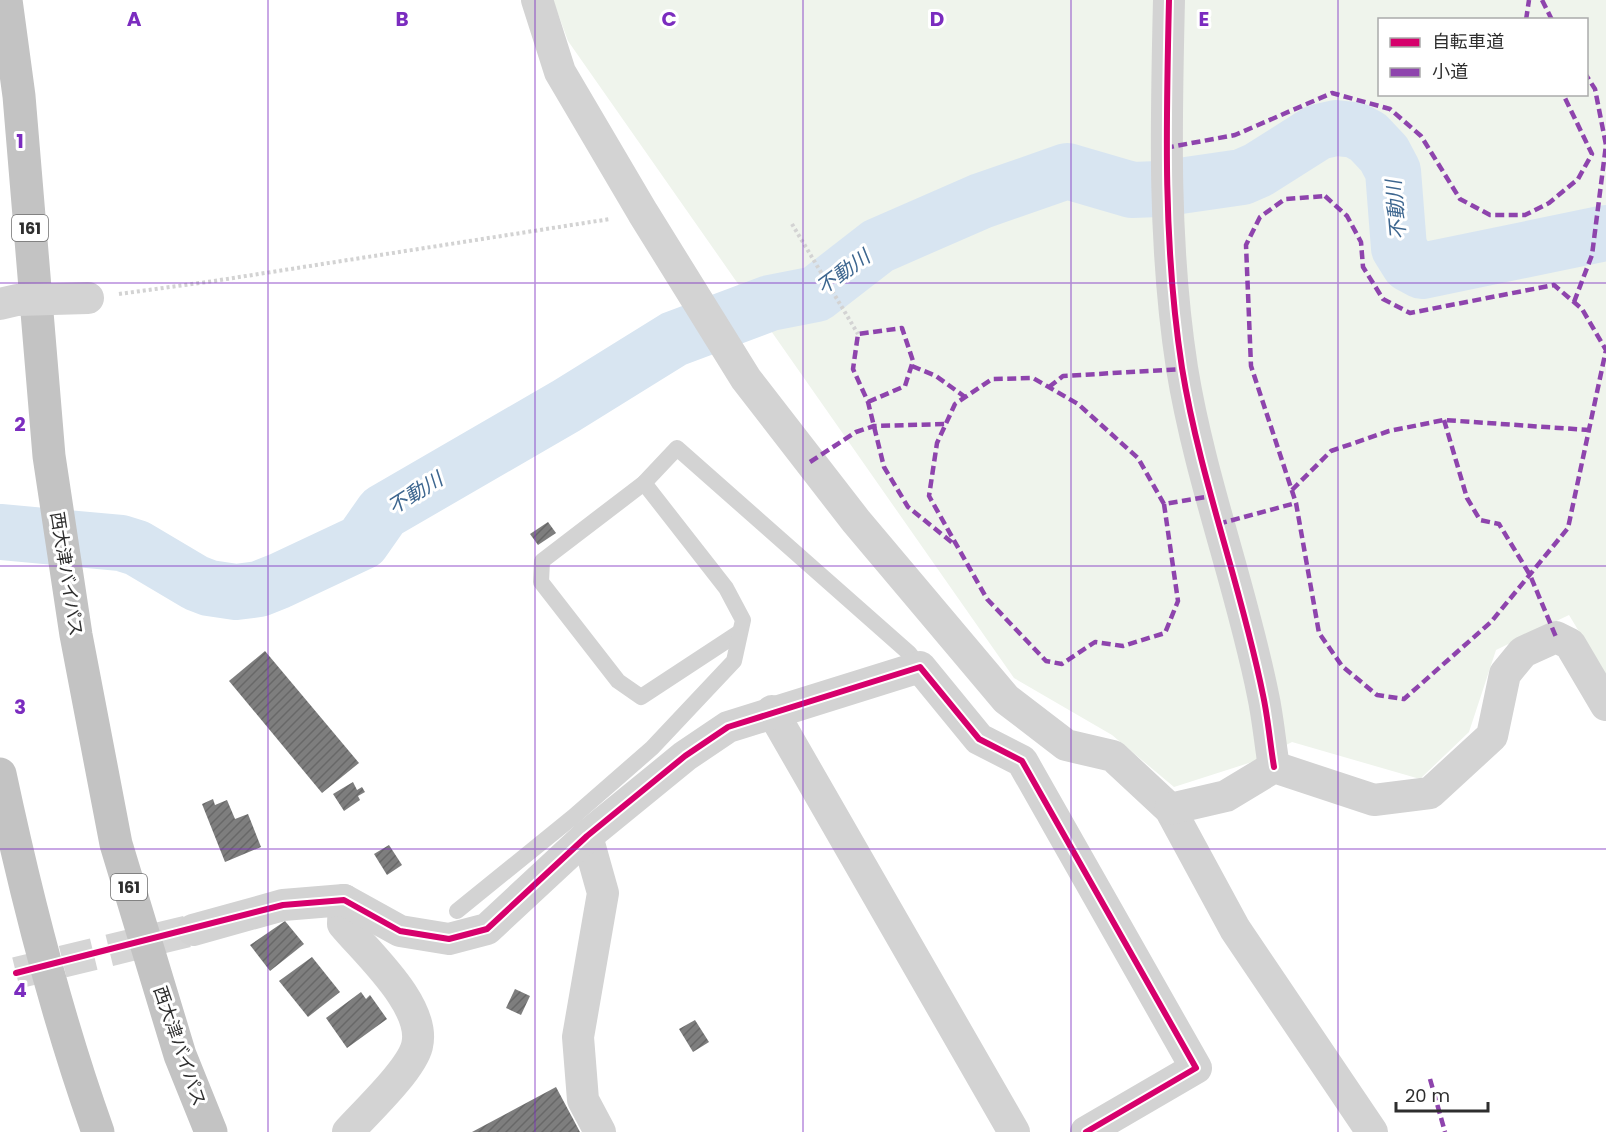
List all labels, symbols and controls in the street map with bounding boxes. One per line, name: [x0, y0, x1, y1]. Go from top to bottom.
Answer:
text: A: [127, 5, 142, 33]
text: B: [395, 5, 409, 33]
text: C: [661, 5, 677, 33]
text: D: [930, 5, 944, 33]
text: E: [1199, 5, 1209, 33]
legend: [1378, 18, 1588, 96]
text: 自転車道: [1432, 29, 1504, 54]
text: 小道: [1432, 59, 1468, 84]
text: 1: [16, 127, 24, 155]
water label: 不動川: [1379, 177, 1413, 241]
road number: 161: [12, 215, 48, 241]
water label: 不動川: [811, 242, 877, 301]
text: 2: [14, 410, 26, 438]
water label: 不動川: [382, 464, 450, 521]
street label: 西大津バイパス: [45, 510, 89, 638]
text: 3: [14, 693, 26, 721]
road number: 161: [111, 874, 147, 900]
text: 4: [13, 976, 27, 1004]
street label: 西大津バイパス: [148, 983, 212, 1109]
scale bar: [1396, 1075, 1488, 1113]
text: 20 m: [1405, 1083, 1450, 1108]

